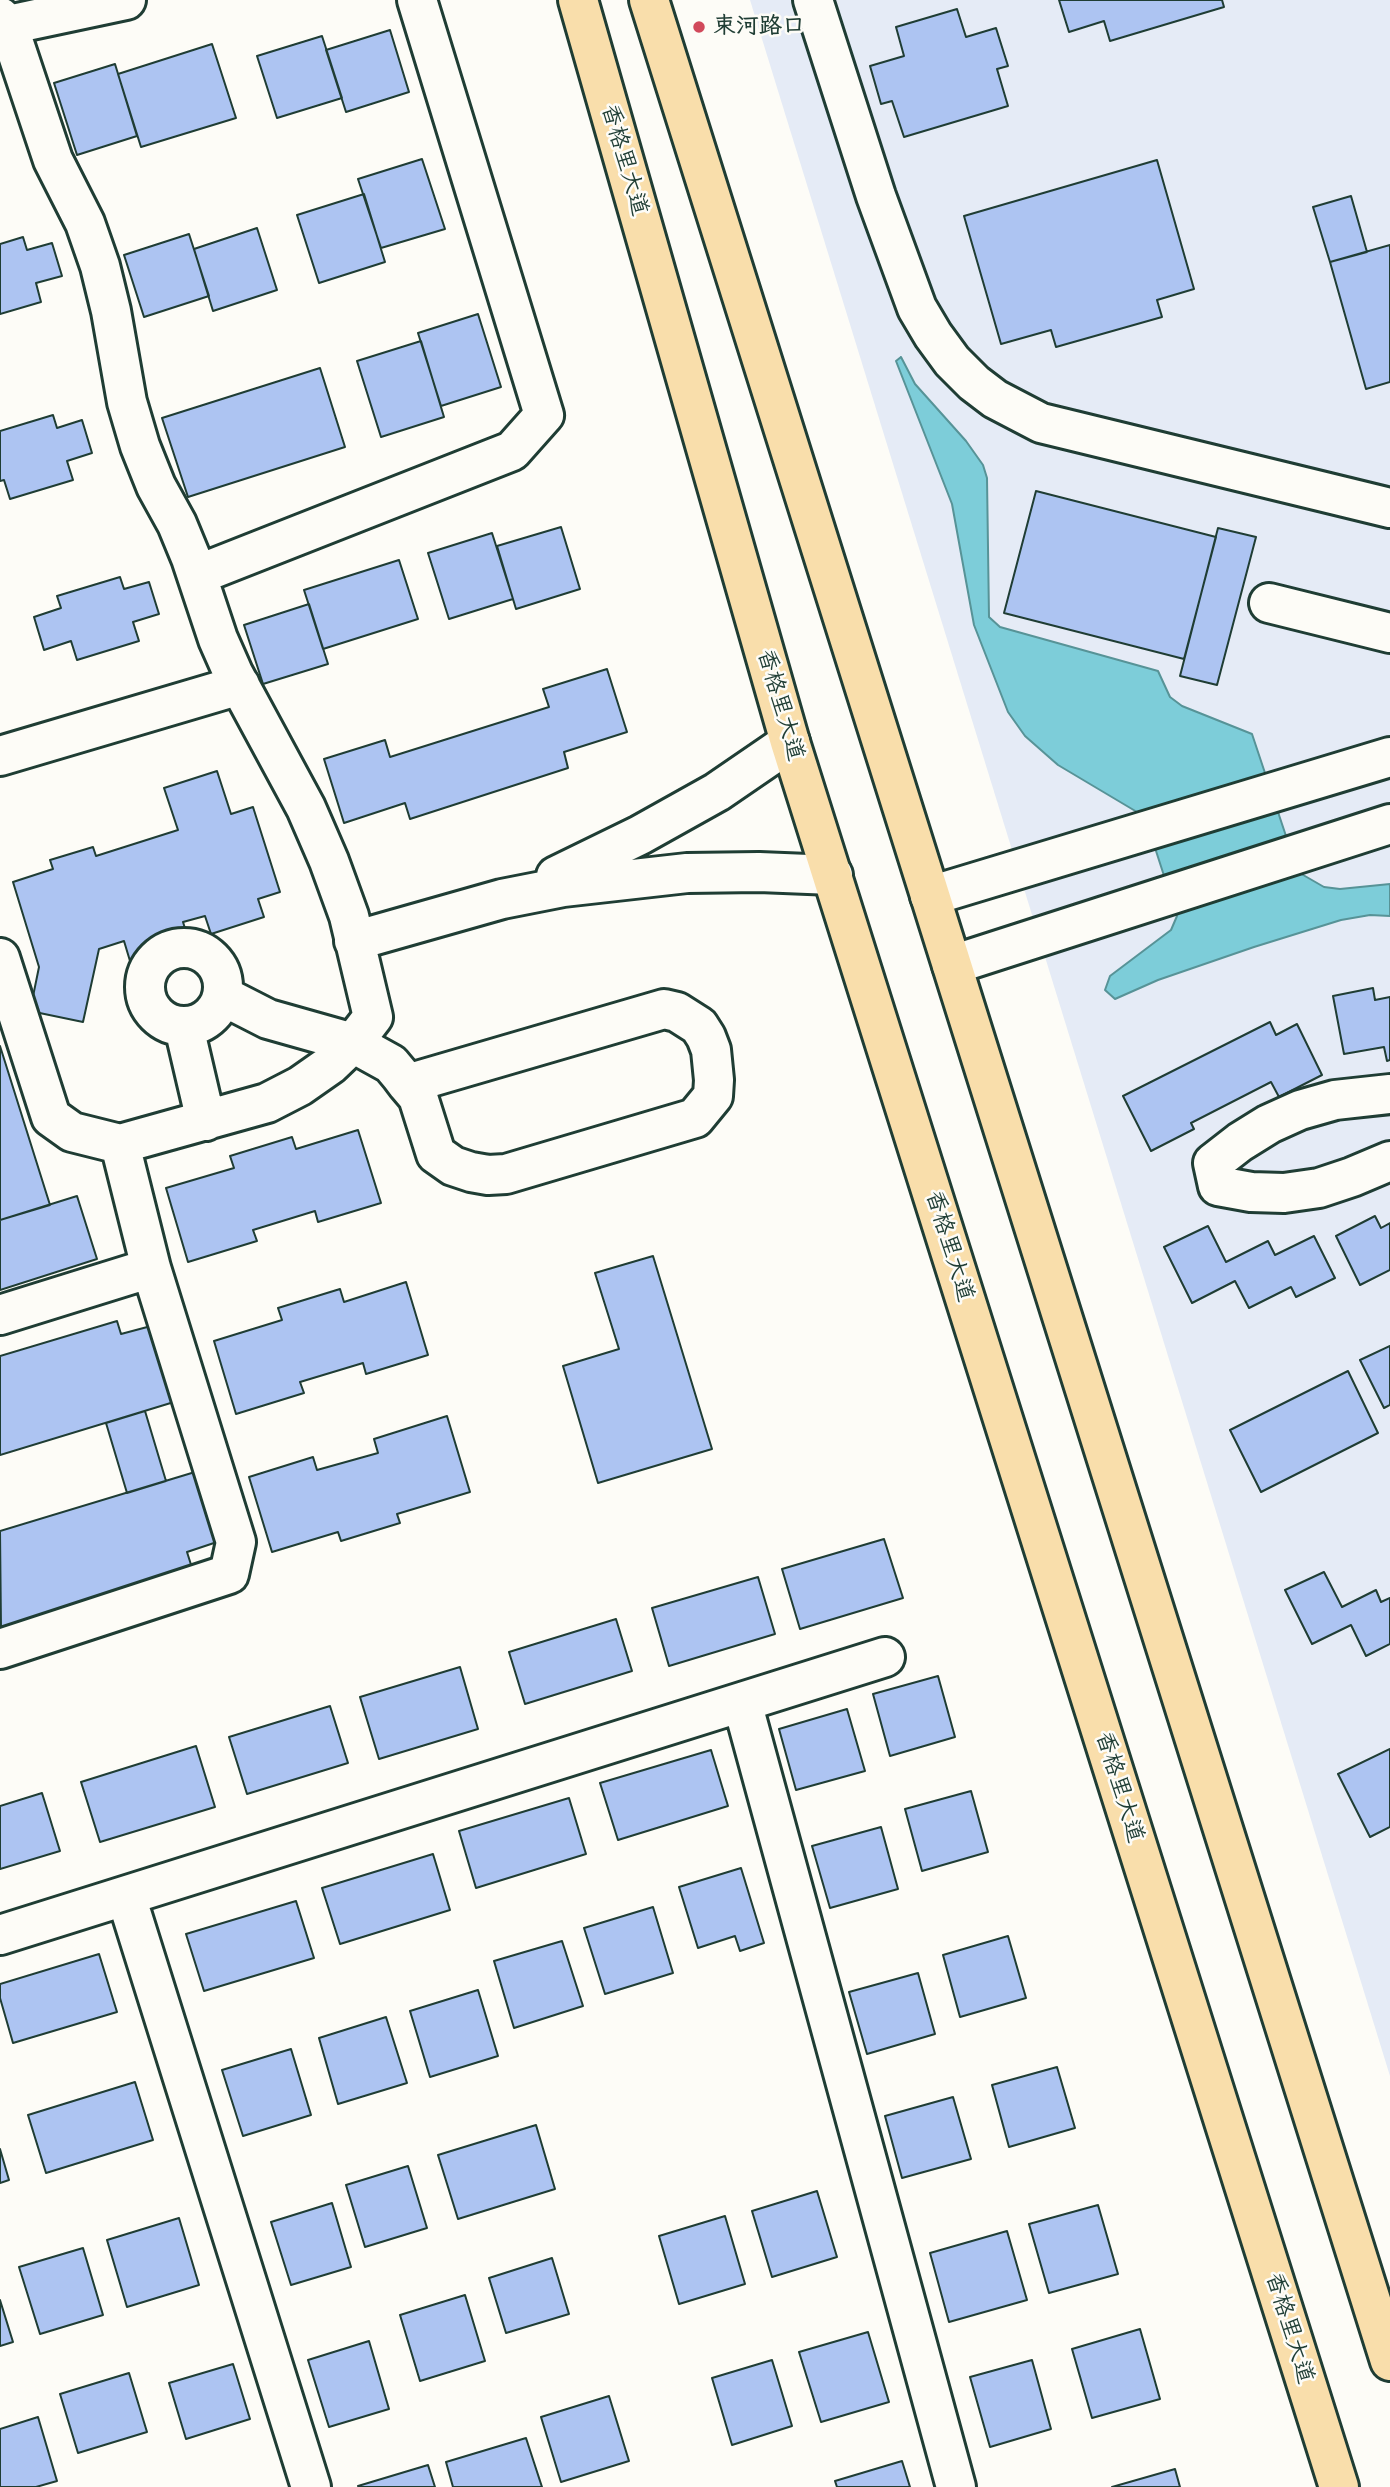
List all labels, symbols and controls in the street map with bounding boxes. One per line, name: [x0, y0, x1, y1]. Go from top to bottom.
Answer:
place label: 束河路口: [713, 13, 805, 41]
marker: 束河路口: [691, 19, 707, 35]
street label: 香格里大道: [595, 101, 653, 219]
street label: 香格里大道: [751, 646, 809, 764]
street label: 香格里大道: [919, 1187, 979, 1305]
street label: 香格里大道: [1089, 1728, 1149, 1846]
street label: 香格里大道: [1259, 2269, 1319, 2387]

